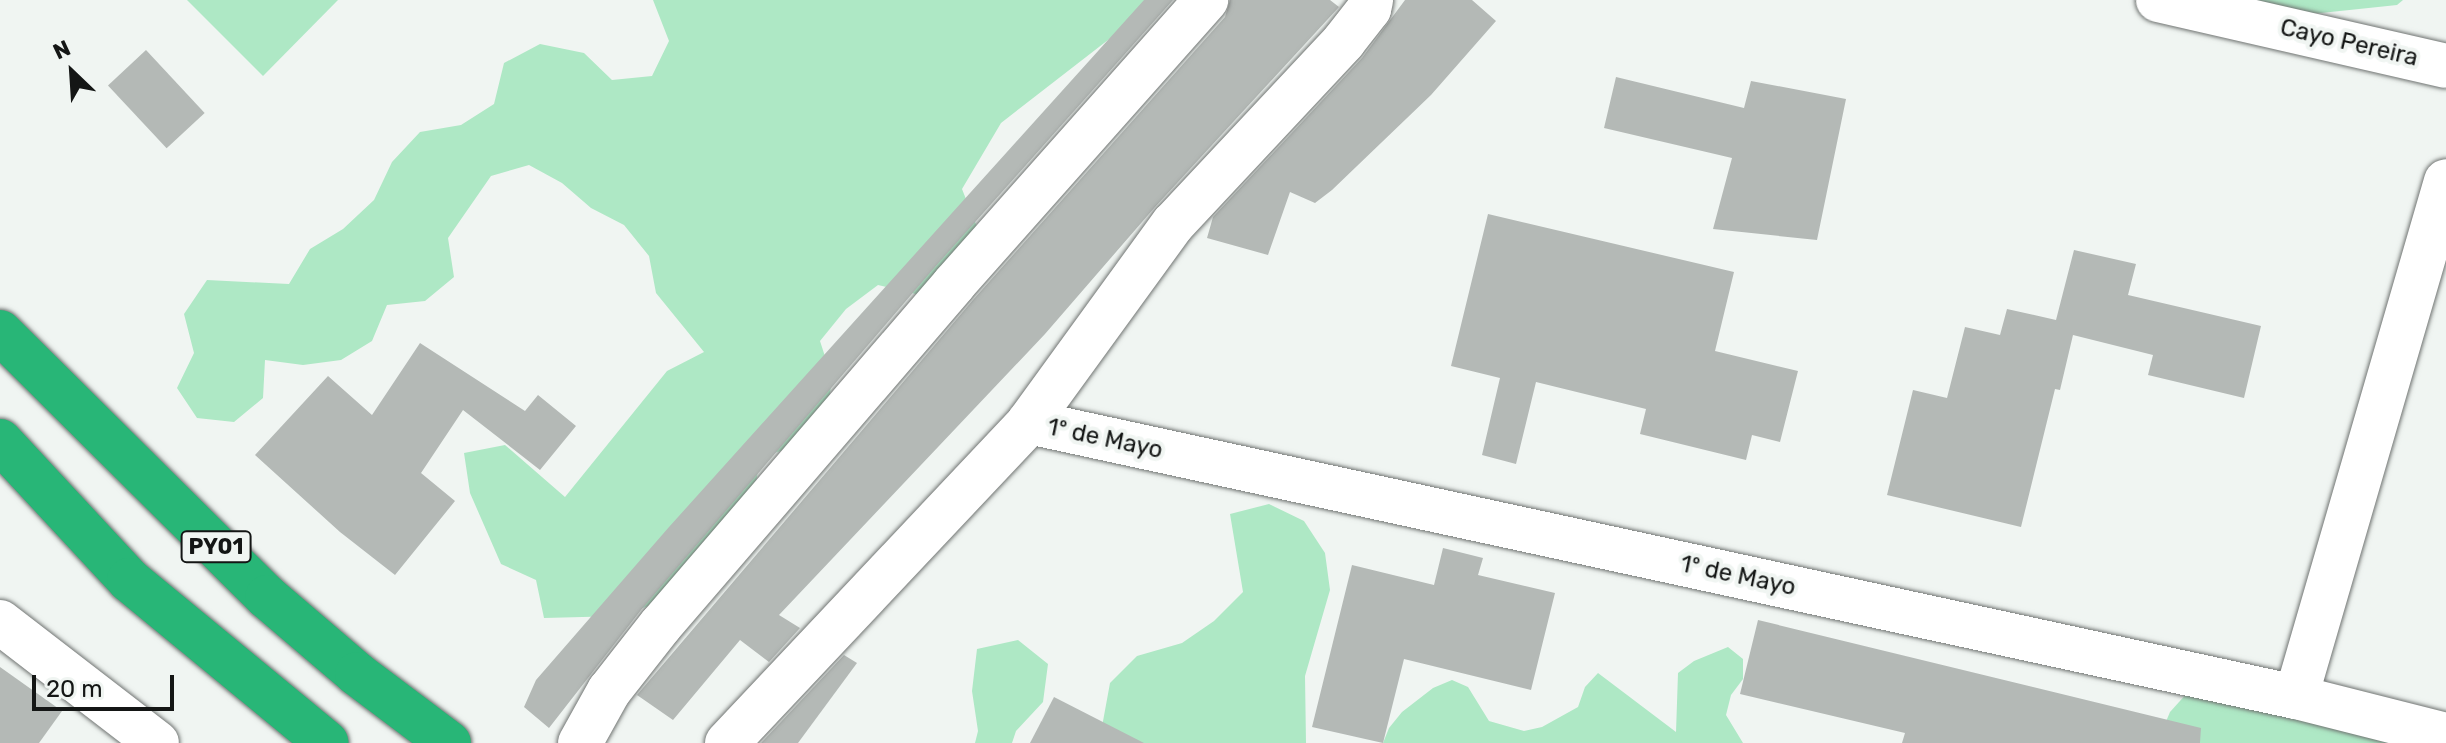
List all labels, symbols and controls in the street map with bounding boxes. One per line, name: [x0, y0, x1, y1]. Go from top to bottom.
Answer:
street label: Cayo Pereira: [2277, 13, 2421, 73]
north arrow: [32, 32, 112, 112]
text: N: [49, 34, 75, 65]
street label: 1º de Mayo: [1045, 413, 1165, 465]
road number: PY01: [180, 529, 252, 565]
street label: 1º de Mayo: [1678, 550, 1798, 602]
scale bar: [36, 659, 178, 709]
text: 20 m: [46, 675, 103, 703]

